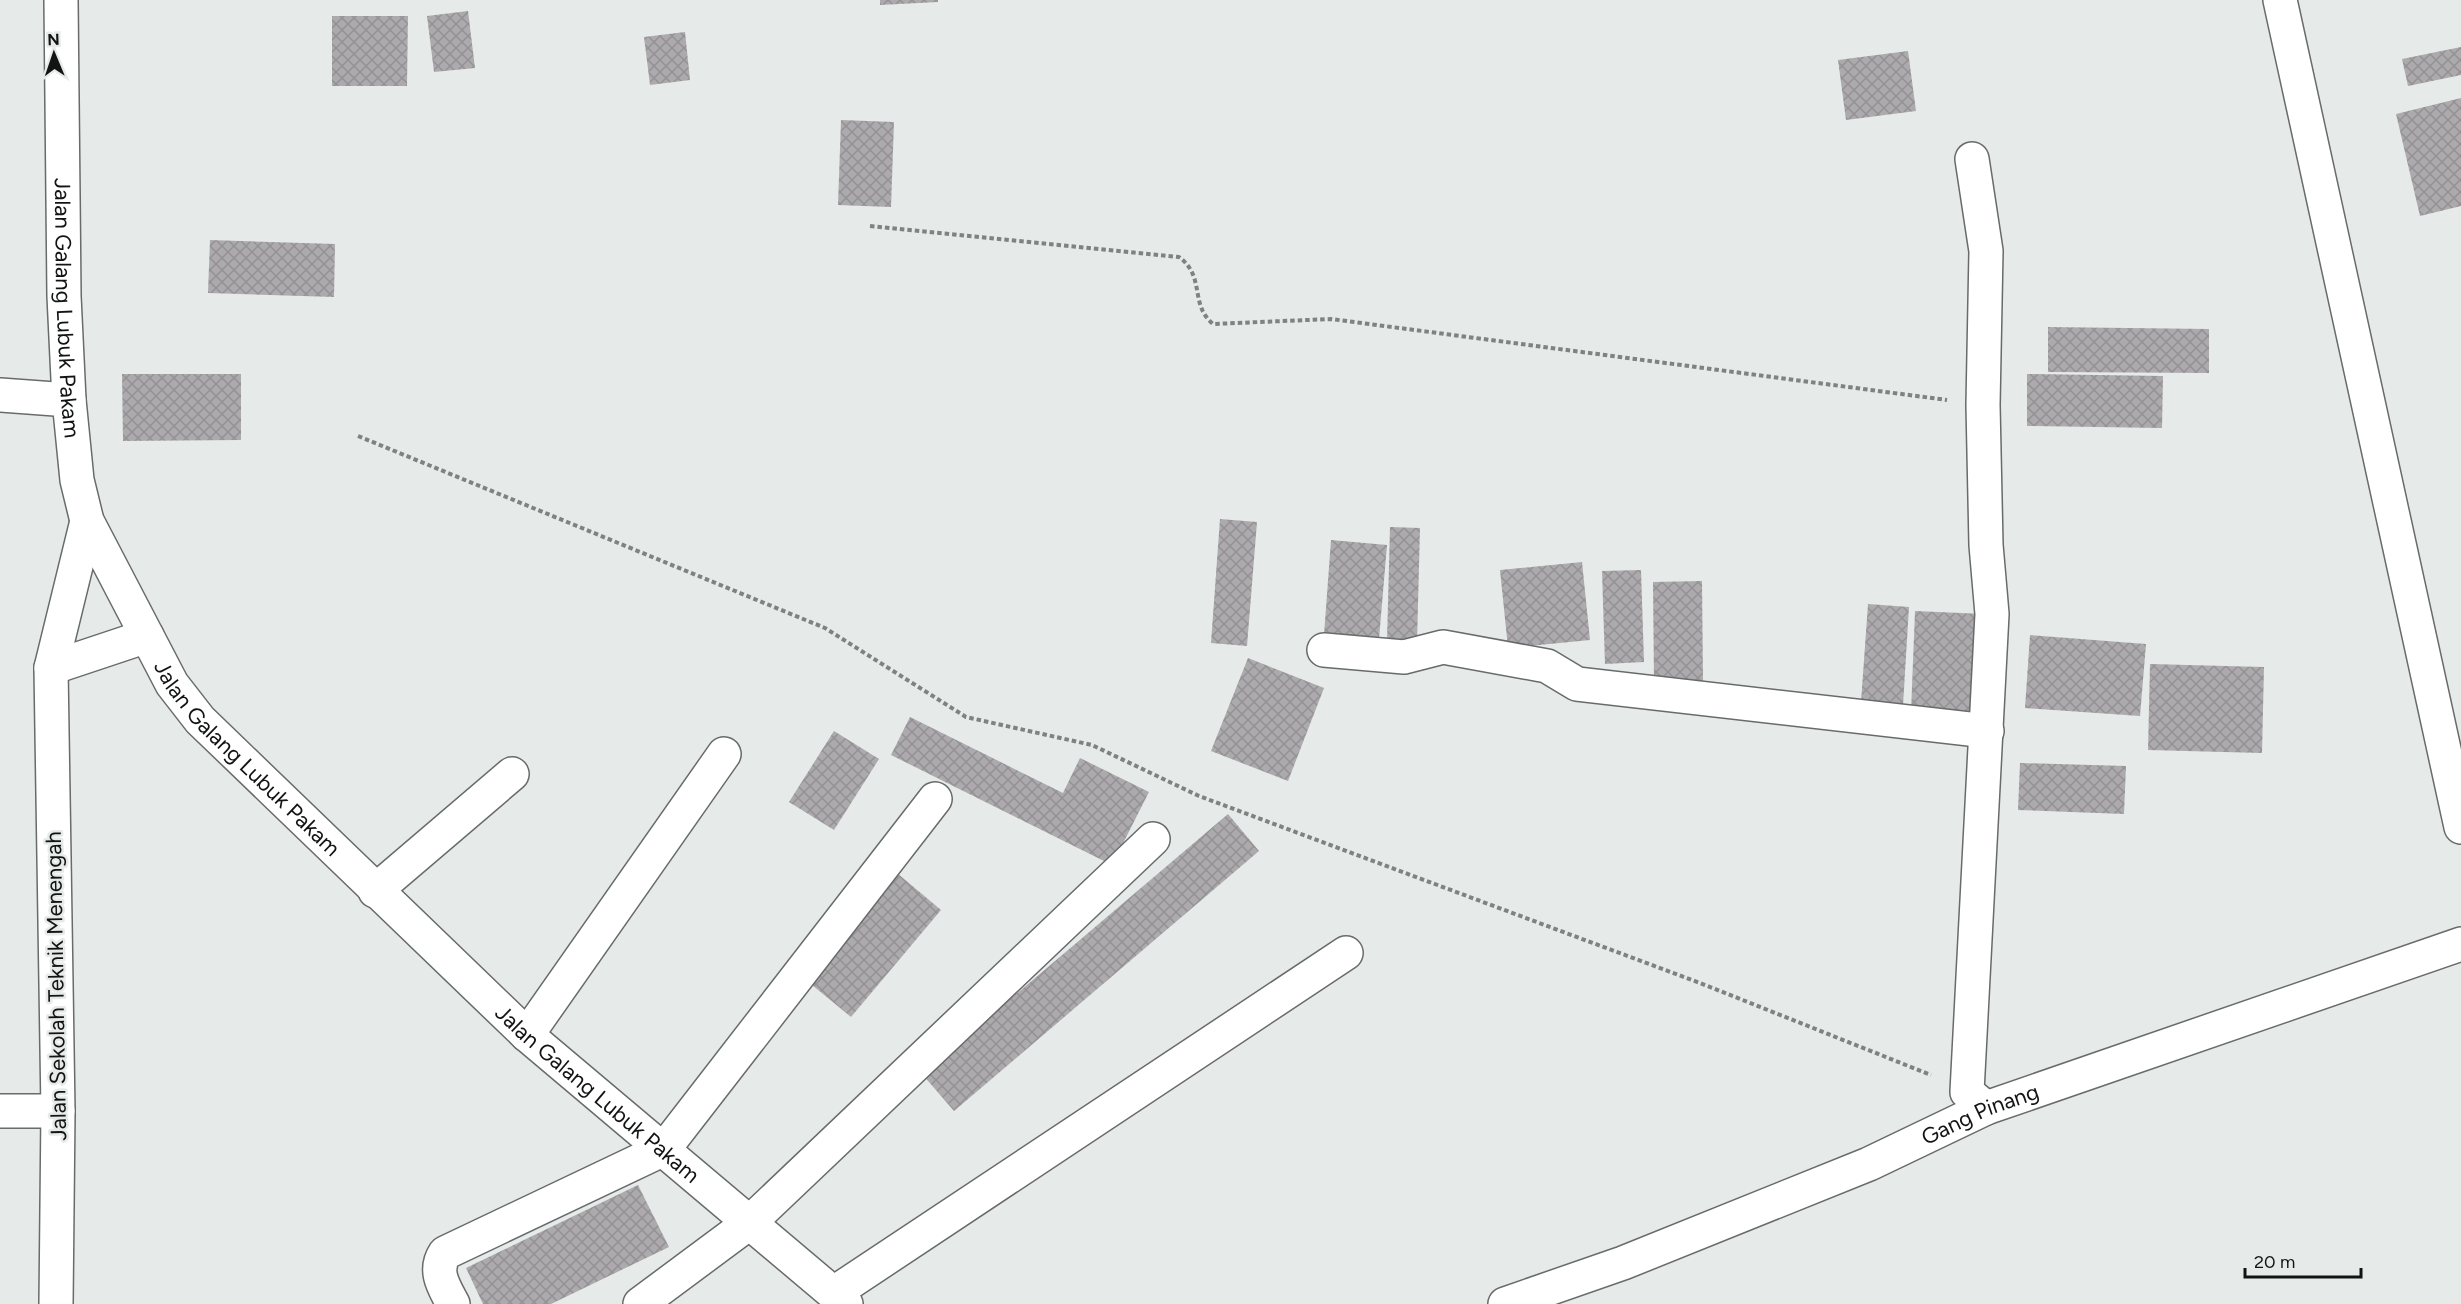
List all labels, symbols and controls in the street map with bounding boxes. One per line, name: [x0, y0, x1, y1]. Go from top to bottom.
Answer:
north arrow: [24, 24, 84, 84]
text: N: [47, 30, 60, 49]
street label: Jalan Galang Lubuk Pakam: [49, 178, 86, 439]
street label: Jalan Galang Lubuk Pakam: [149, 656, 346, 862]
street label: Jalan Sekolah Teknik Menengah: [40, 831, 72, 1141]
street label: Jalan Galang Lubuk Pakam: [490, 999, 705, 1188]
street label: Gang Pinang: [1917, 1077, 2042, 1151]
scale bar: [2245, 1241, 2360, 1279]
text: 20 m: [2254, 1251, 2295, 1273]

